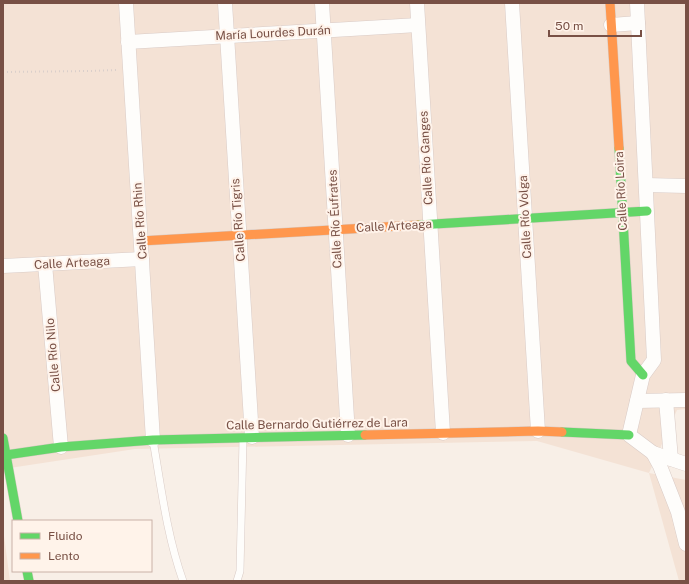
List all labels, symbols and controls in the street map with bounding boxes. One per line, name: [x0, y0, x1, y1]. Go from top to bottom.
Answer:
scale bar: [549, 12, 641, 38]
text: 50 m: [555, 19, 583, 33]
street label: María Lourdes Durán: [215, 23, 331, 43]
street label: Calle Río Ganges: [417, 111, 435, 205]
street label: Calle Río Loira: [612, 151, 630, 231]
street label: Calle Río Éufrates: [325, 169, 345, 269]
street label: Calle Río Volga: [516, 175, 534, 259]
street label: Calle Río Tigris: [228, 178, 248, 262]
street label: Calle Río Rhin: [130, 182, 150, 260]
street label: Calle Arteaga: [356, 217, 432, 235]
street label: Calle Arteaga: [34, 254, 110, 272]
street label: Calle Río Nilo: [43, 317, 63, 392]
street label: Calle Bernardo Gutiérrez de Lara: [226, 415, 408, 433]
legend: [12, 520, 152, 572]
text: Fluido: [48, 529, 83, 543]
text: Lento: [48, 549, 80, 563]

